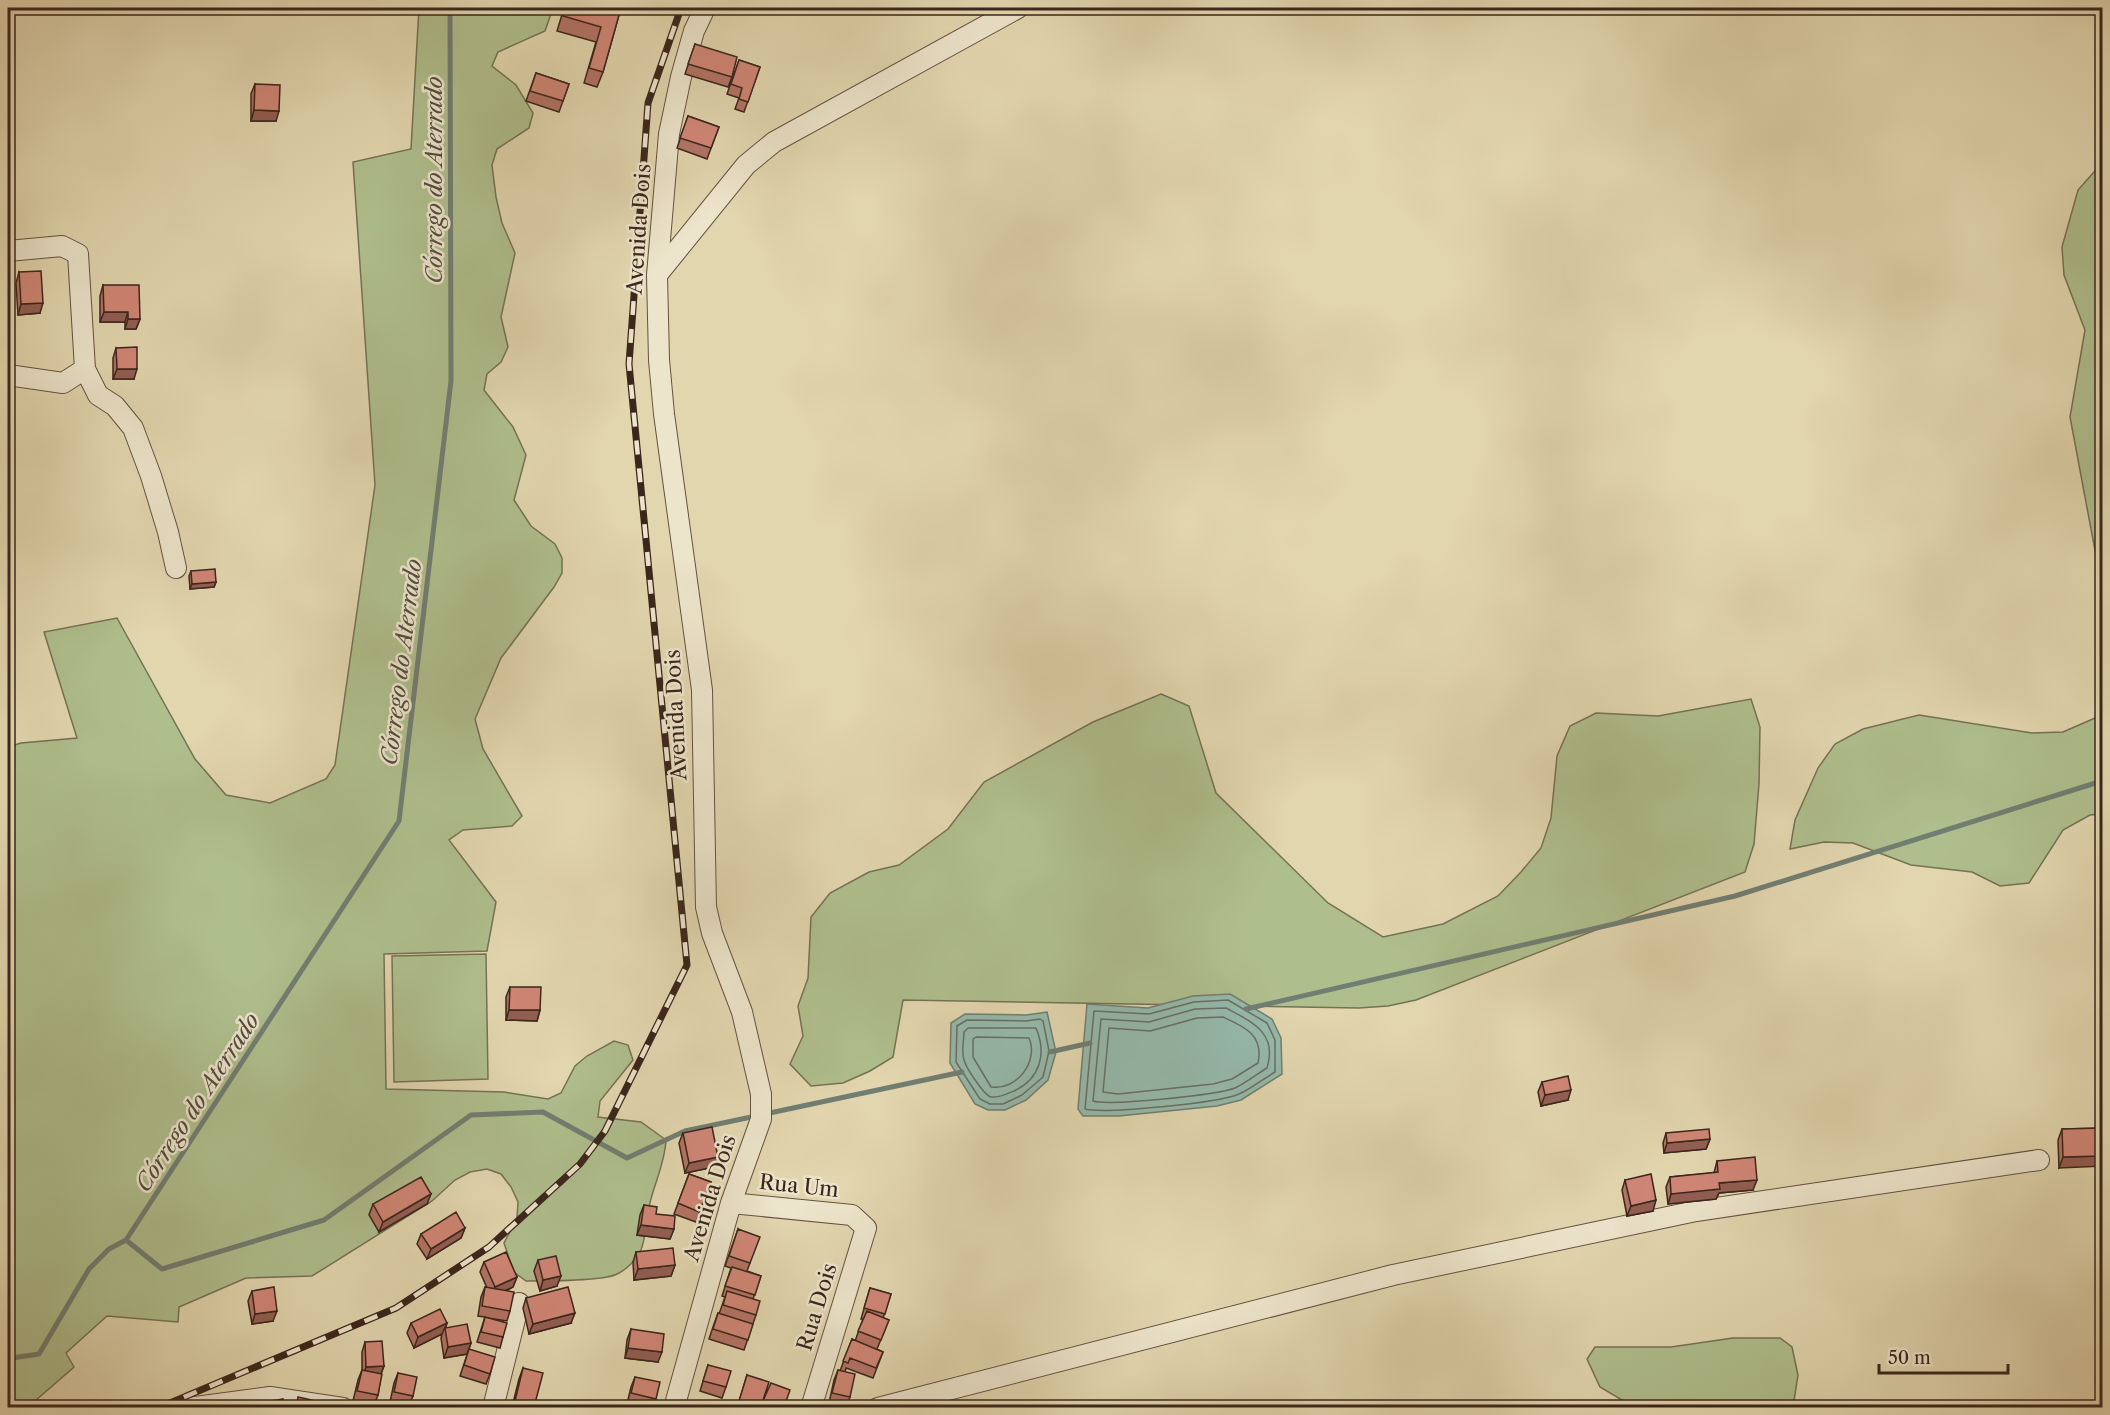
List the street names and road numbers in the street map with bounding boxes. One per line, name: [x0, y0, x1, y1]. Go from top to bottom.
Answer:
street label: Avenida Dois: [621, 163, 656, 296]
street label: Avenida Dois: [660, 649, 691, 782]
street label: Avenida Dois: [678, 1132, 741, 1265]
street label: Rua Um: [758, 1169, 841, 1202]
street label: Rua Dois: [791, 1260, 842, 1354]

